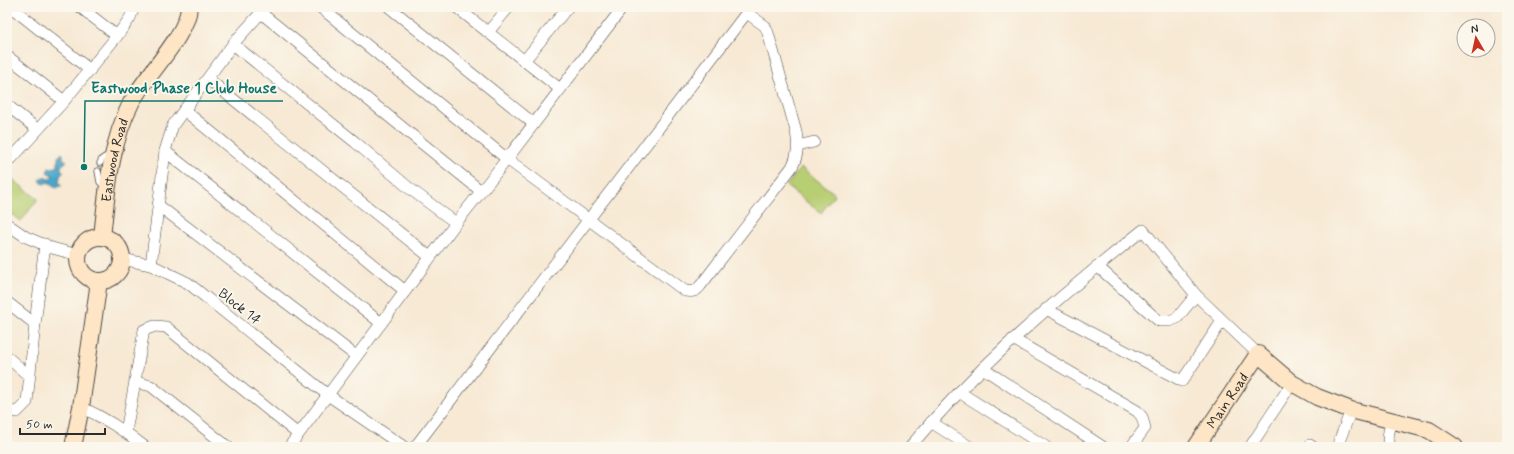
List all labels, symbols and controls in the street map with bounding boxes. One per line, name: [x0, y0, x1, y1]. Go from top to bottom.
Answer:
north arrow: [1456, 18, 1496, 58]
text: N: [1470, 22, 1479, 37]
callout: Eastwood Phase 1 Club House: [85, 74, 283, 101]
text: Eastwood Phase 1 Club House: [91, 79, 278, 99]
street label: Eastwood Road: [98, 116, 133, 203]
street label: Block 14: [214, 284, 265, 329]
street label: Main Road: [1203, 370, 1253, 432]
scale bar: [20, 410, 105, 436]
text: 50 m: [26, 417, 53, 433]

